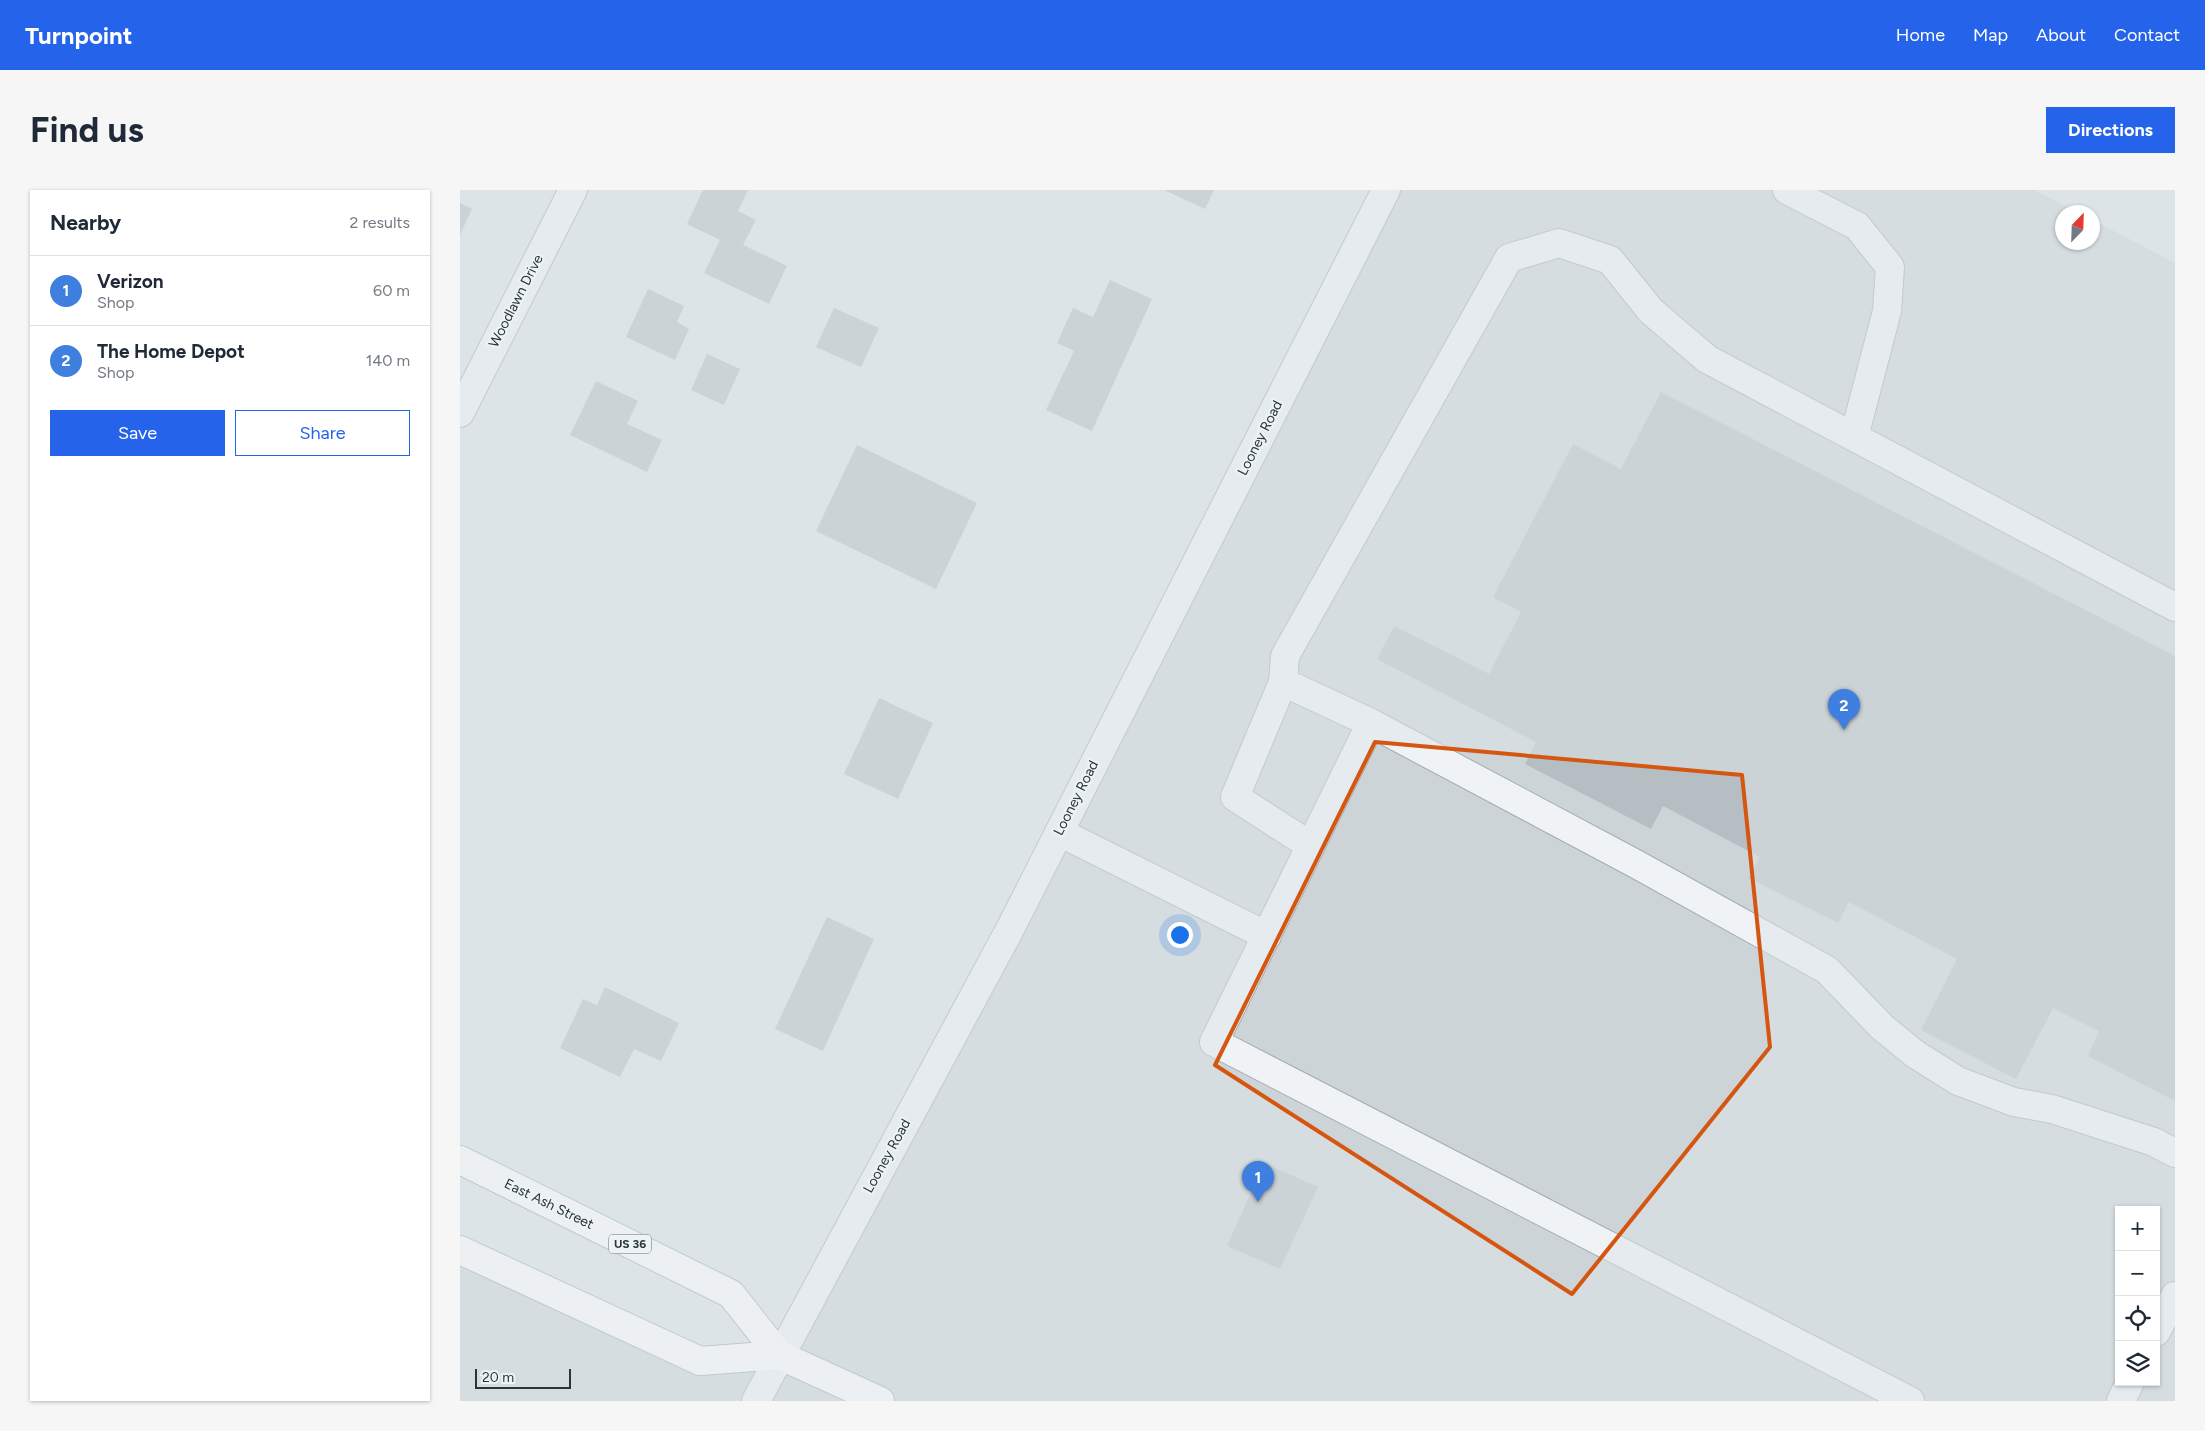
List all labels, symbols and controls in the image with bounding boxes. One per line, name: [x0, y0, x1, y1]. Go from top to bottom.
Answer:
text: Turnpoint: [25, 21, 132, 50]
text: Home: [1896, 24, 1945, 46]
text: Map: [1973, 24, 2008, 46]
text: About: [2036, 24, 2086, 46]
text: Contact: [2114, 24, 2180, 46]
button: Directions: [2046, 107, 2175, 153]
text: Find us: [30, 109, 144, 151]
north arrow: [2055, 205, 2100, 250]
text: Nearby: [50, 210, 121, 235]
text: 2 results: [350, 213, 410, 232]
street label: Woodlawn Drive: [485, 251, 547, 350]
text: Verizon: [97, 270, 164, 293]
text: 1: [63, 281, 69, 300]
text: 60 m: [373, 281, 410, 300]
text: Shop: [97, 293, 135, 312]
text: The Home Depot: [97, 340, 245, 363]
text: 2: [61, 351, 71, 370]
text: 140 m: [366, 351, 410, 370]
text: Shop: [97, 363, 135, 382]
street label: Looney Road: [1234, 398, 1286, 478]
button: Save: [50, 410, 225, 456]
button: Share: [235, 410, 410, 456]
pin: 2: [1828, 689, 1860, 730]
street label: Looney Road: [1050, 758, 1102, 838]
your location: [1167, 922, 1193, 948]
street label: Looney Road: [860, 1116, 914, 1196]
pin: 1: [1242, 1161, 1274, 1202]
street label: East Ash Street: [502, 1175, 596, 1233]
map controls: [2115, 1206, 2160, 1386]
button: +: [2115, 1206, 2160, 1251]
road number: US 36: [609, 1234, 651, 1254]
button: −: [2115, 1251, 2160, 1296]
button: locate: [2115, 1296, 2160, 1341]
button: layers: [2115, 1341, 2160, 1386]
scale bar: [475, 1366, 571, 1389]
text: 20 m: [482, 1369, 514, 1386]

